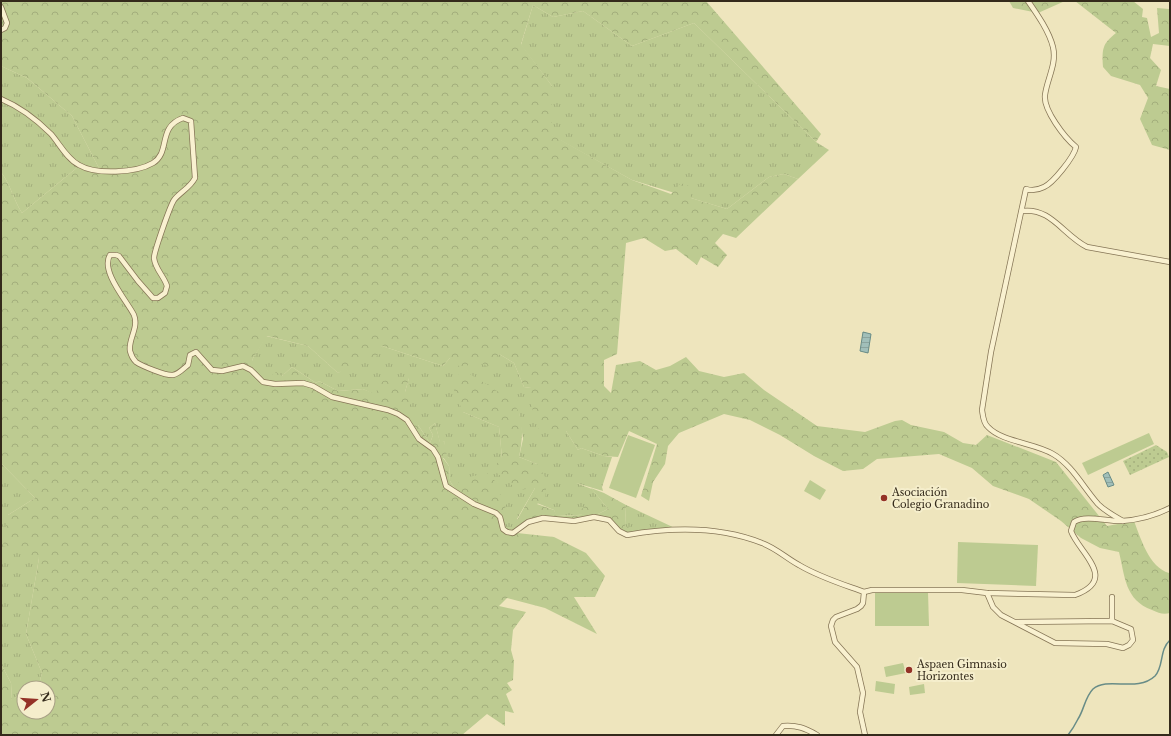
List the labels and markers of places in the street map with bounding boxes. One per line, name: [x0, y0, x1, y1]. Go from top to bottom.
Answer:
place label: Asociación Colegio Granadino: [891, 486, 990, 511]
marker: Asociación Colegio Granadino: [879, 493, 889, 503]
place label: Aspaen Gimnasio Horizontes: [916, 658, 1007, 683]
marker: Aspaen Gimnasio Horizontes: [904, 665, 914, 675]

